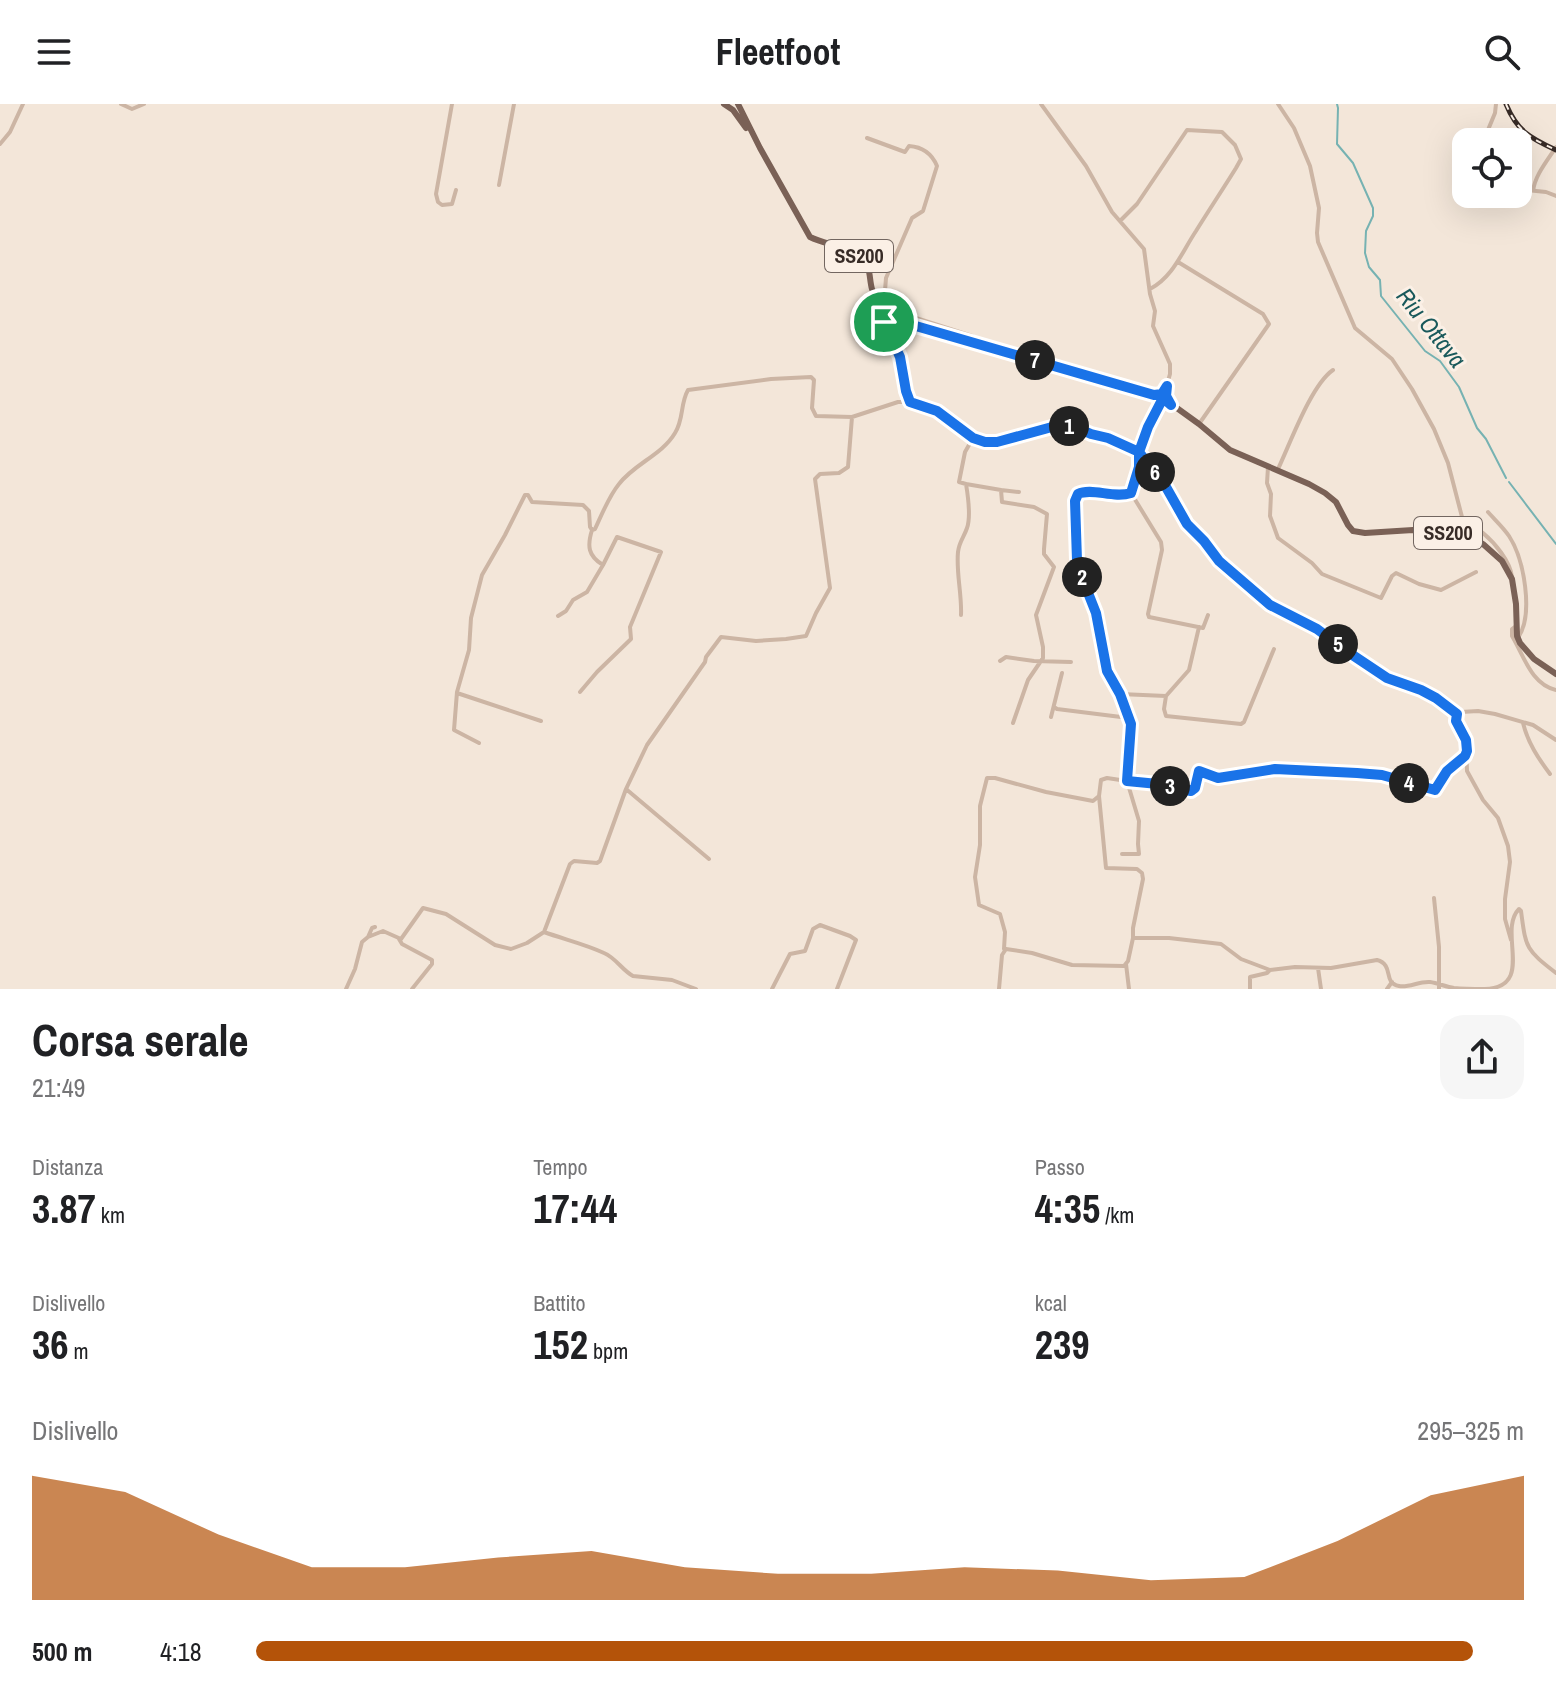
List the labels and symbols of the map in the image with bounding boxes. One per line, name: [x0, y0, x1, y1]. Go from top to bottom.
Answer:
road number: SS200: [825, 240, 893, 272]
water label: Riu Ottava: [1390, 281, 1474, 374]
pin: [850, 288, 918, 356]
pin: 7: [1015, 340, 1055, 380]
pin: 1: [1049, 406, 1089, 446]
pin: 6: [1135, 452, 1175, 492]
road number: SS200: [1414, 517, 1482, 549]
pin: 2: [1062, 557, 1102, 597]
pin: 5: [1318, 624, 1358, 664]
pin: 4: [1389, 763, 1429, 803]
pin: 3: [1150, 766, 1190, 806]

